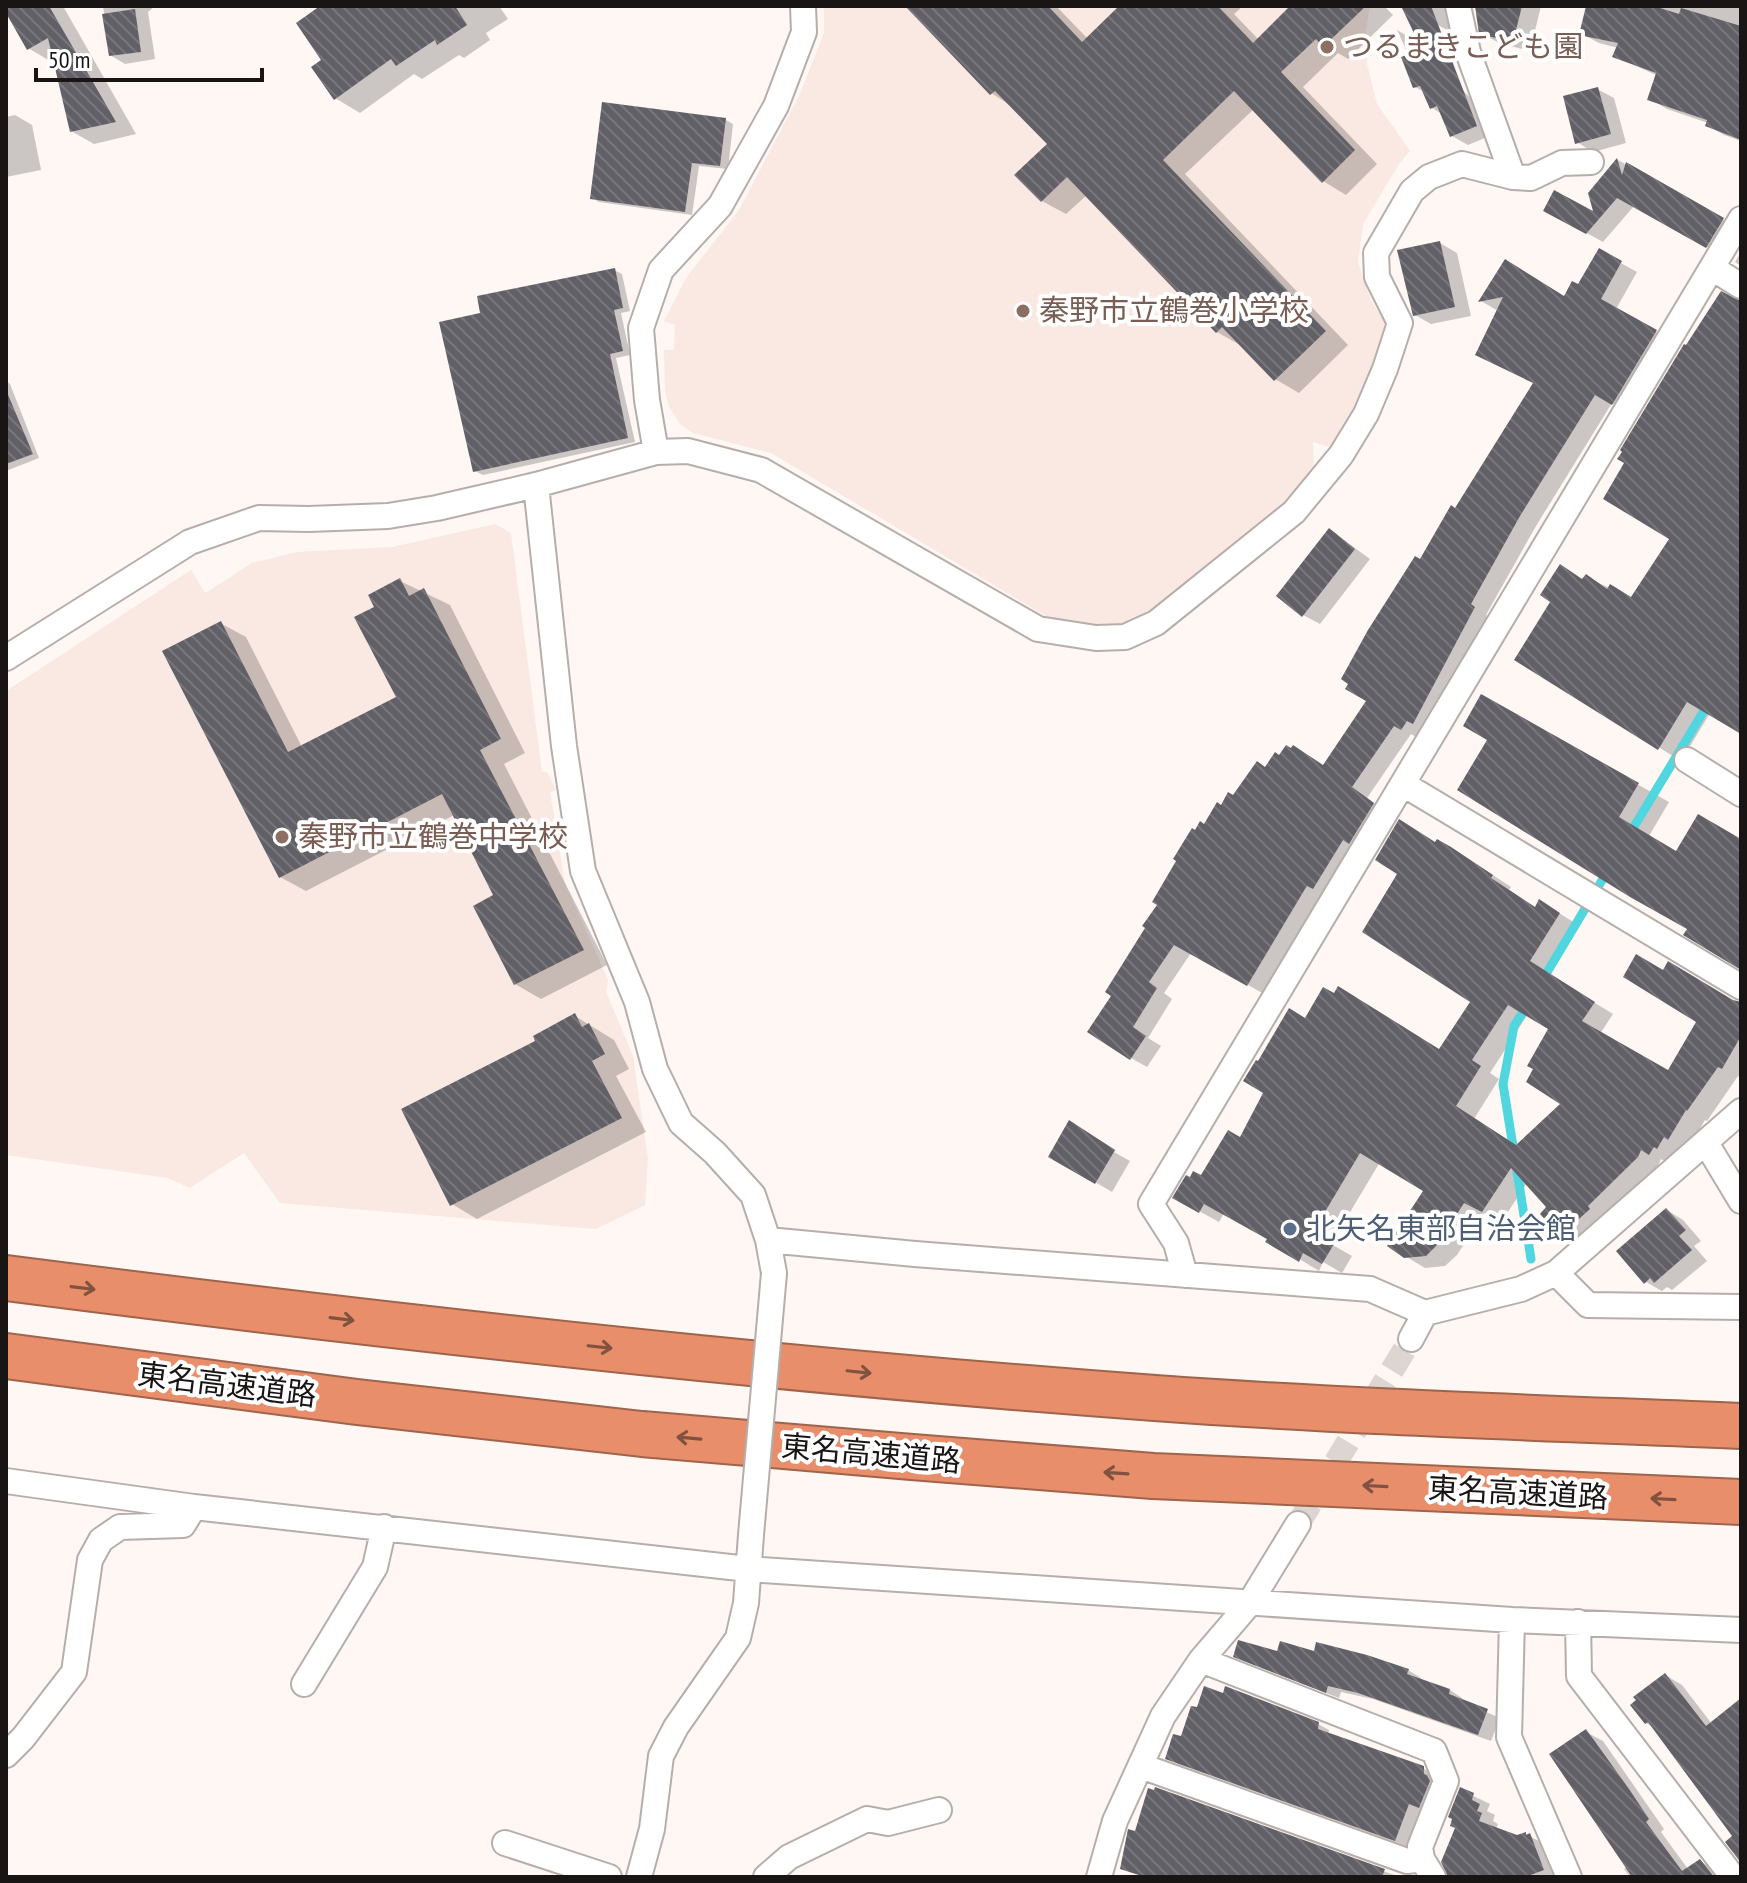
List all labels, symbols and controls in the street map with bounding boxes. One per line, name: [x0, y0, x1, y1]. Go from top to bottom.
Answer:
place label: つるまきこども園: [1343, 26, 1583, 65]
scale bar: [36, 32, 262, 82]
marker: つるまきこども園: [1318, 38, 1336, 56]
text: 50 m: [48, 44, 90, 75]
place label: 秦野市立鶴巻小学校: [1039, 290, 1309, 329]
marker: 秦野市立鶴巻小学校: [1014, 302, 1032, 320]
place label: 秦野市立鶴巻中学校: [298, 816, 568, 855]
marker: 秦野市立鶴巻中学校: [273, 828, 291, 846]
place label: 北矢名東部自治会館: [1306, 1208, 1576, 1247]
marker: 北矢名東部自治会館: [1281, 1220, 1299, 1238]
one-way arrow: [70, 1281, 95, 1296]
one-way arrow: [328, 1312, 354, 1327]
one-way arrow: [586, 1339, 613, 1354]
street label: 東名高速道路: [135, 1353, 319, 1414]
one-way arrow: [845, 1365, 872, 1380]
street label: 東名高速道路: [780, 1425, 962, 1480]
one-way arrow: [676, 1430, 703, 1445]
one-way arrow: [1103, 1465, 1130, 1480]
street label: 東名高速道路: [1427, 1467, 1609, 1516]
one-way arrow: [1362, 1479, 1389, 1494]
one-way arrow: [1650, 1492, 1677, 1507]

